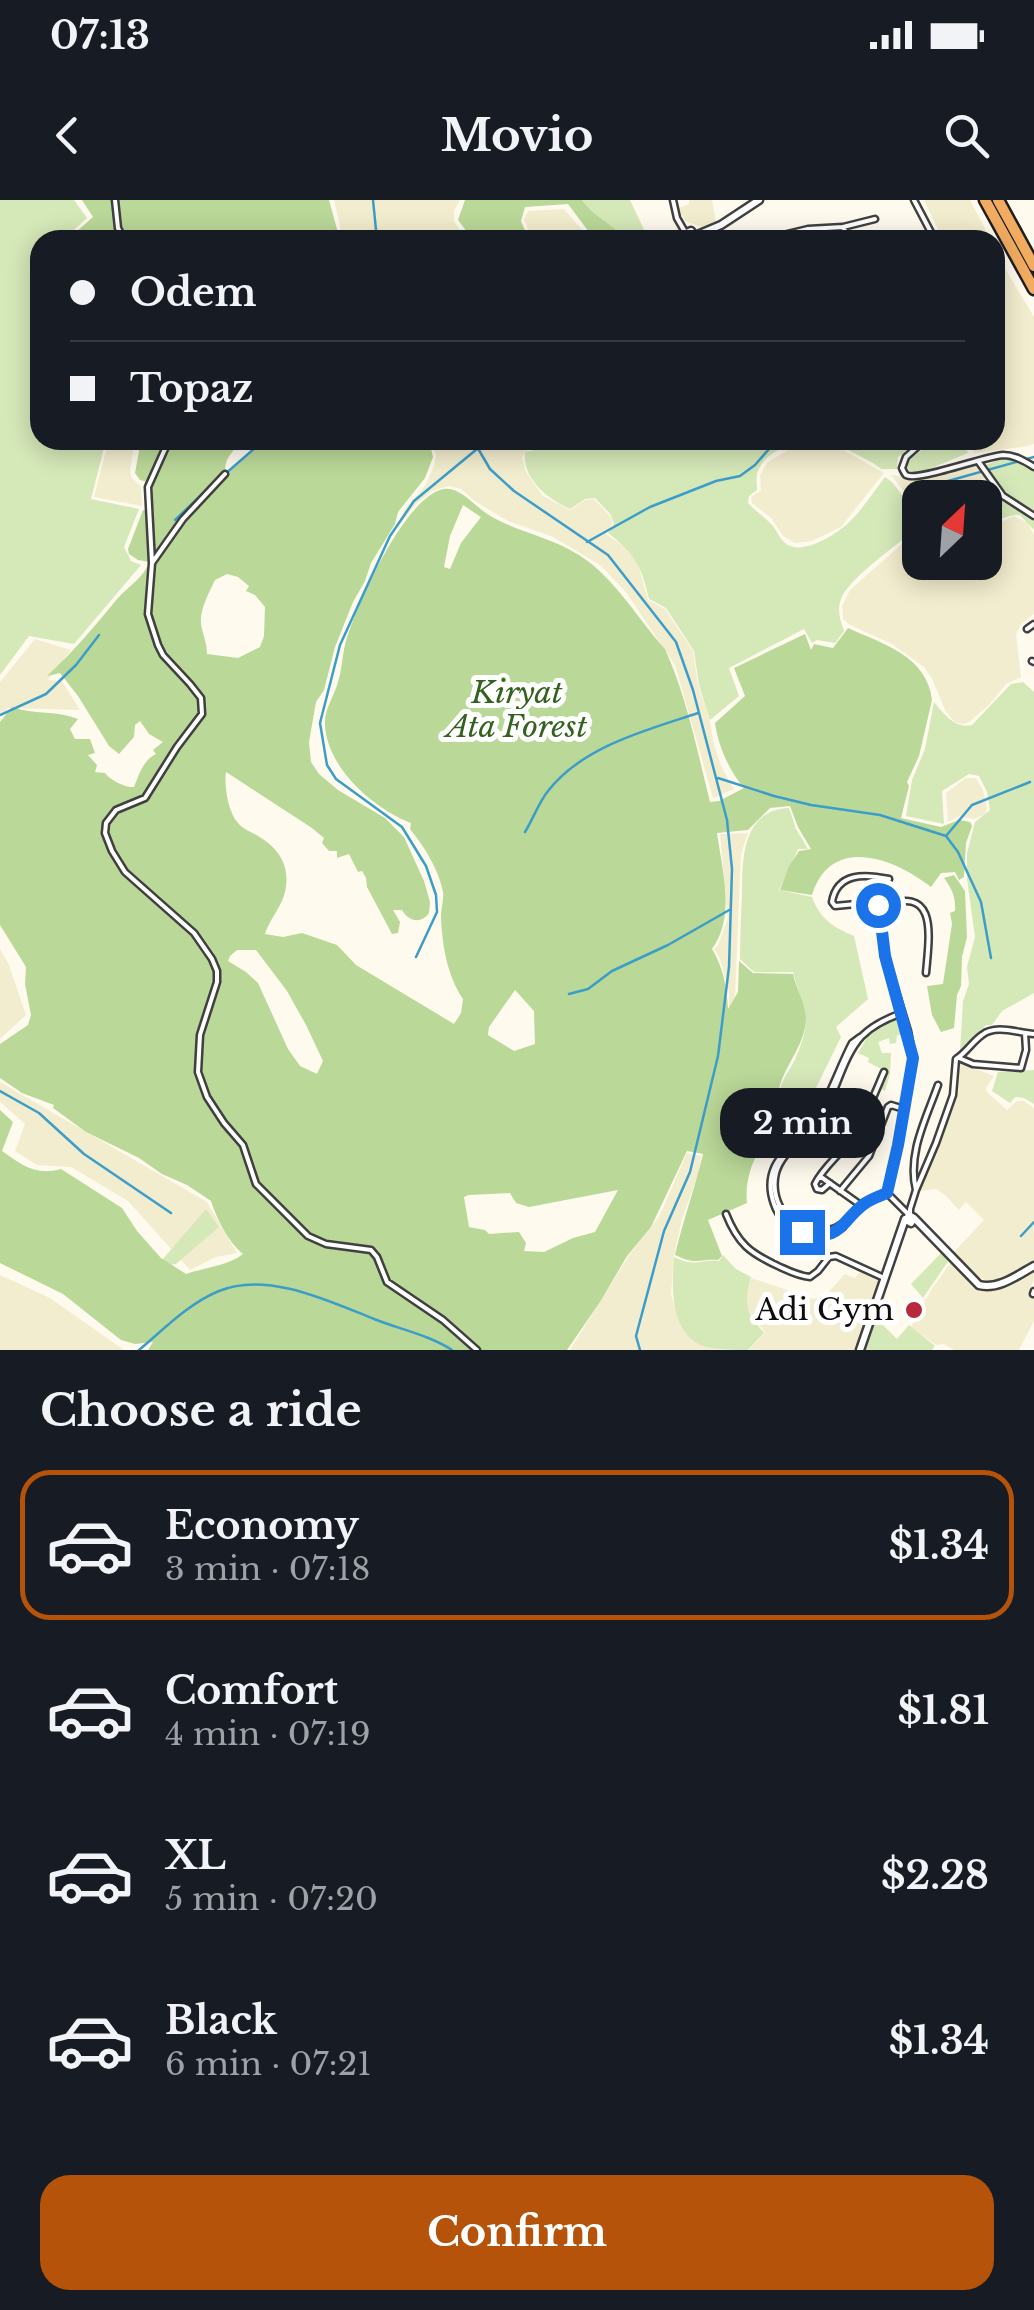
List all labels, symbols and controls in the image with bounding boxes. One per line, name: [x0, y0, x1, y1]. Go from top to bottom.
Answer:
text: 07:13: [50, 12, 150, 59]
text: Movio: [440, 107, 594, 163]
icon: back: [40, 108, 95, 163]
icon: search: [939, 108, 994, 163]
text: Odem: [130, 269, 256, 316]
text: Topaz: [130, 365, 253, 412]
north arrow: [902, 480, 1002, 580]
map controls: [902, 480, 1002, 580]
park label: Kiryat Ata Forest: [443, 674, 587, 745]
route start: [856, 883, 901, 928]
callout: 2 min: [720, 1087, 884, 1157]
text: 2 min: [753, 1103, 852, 1143]
route end: [780, 1210, 825, 1255]
place label: Adi Gym: [754, 1291, 894, 1328]
marker: Adi Gym: [903, 1299, 925, 1321]
text: Choose a ride: [40, 1382, 362, 1438]
icon: car: [45, 1500, 135, 1590]
text: Economy: [165, 1502, 359, 1549]
text: $1.34: [889, 1522, 989, 1569]
text: 3 min · 07:18: [165, 1549, 370, 1589]
icon: car: [45, 1665, 135, 1755]
text: Comfort: [165, 1667, 338, 1714]
text: $1.81: [897, 1687, 989, 1734]
text: 4 min · 07:19: [165, 1714, 371, 1754]
icon: car: [45, 1830, 135, 1920]
text: XL: [165, 1832, 226, 1879]
text: $2.28: [881, 1852, 989, 1899]
text: 5 min · 07:20: [165, 1879, 378, 1919]
icon: car: [45, 1995, 135, 2085]
text: Black: [165, 1997, 277, 2044]
text: $1.34: [889, 2017, 989, 2064]
text: 6 min · 07:21: [165, 2044, 372, 2084]
button: Confirm: [40, 2175, 994, 2290]

